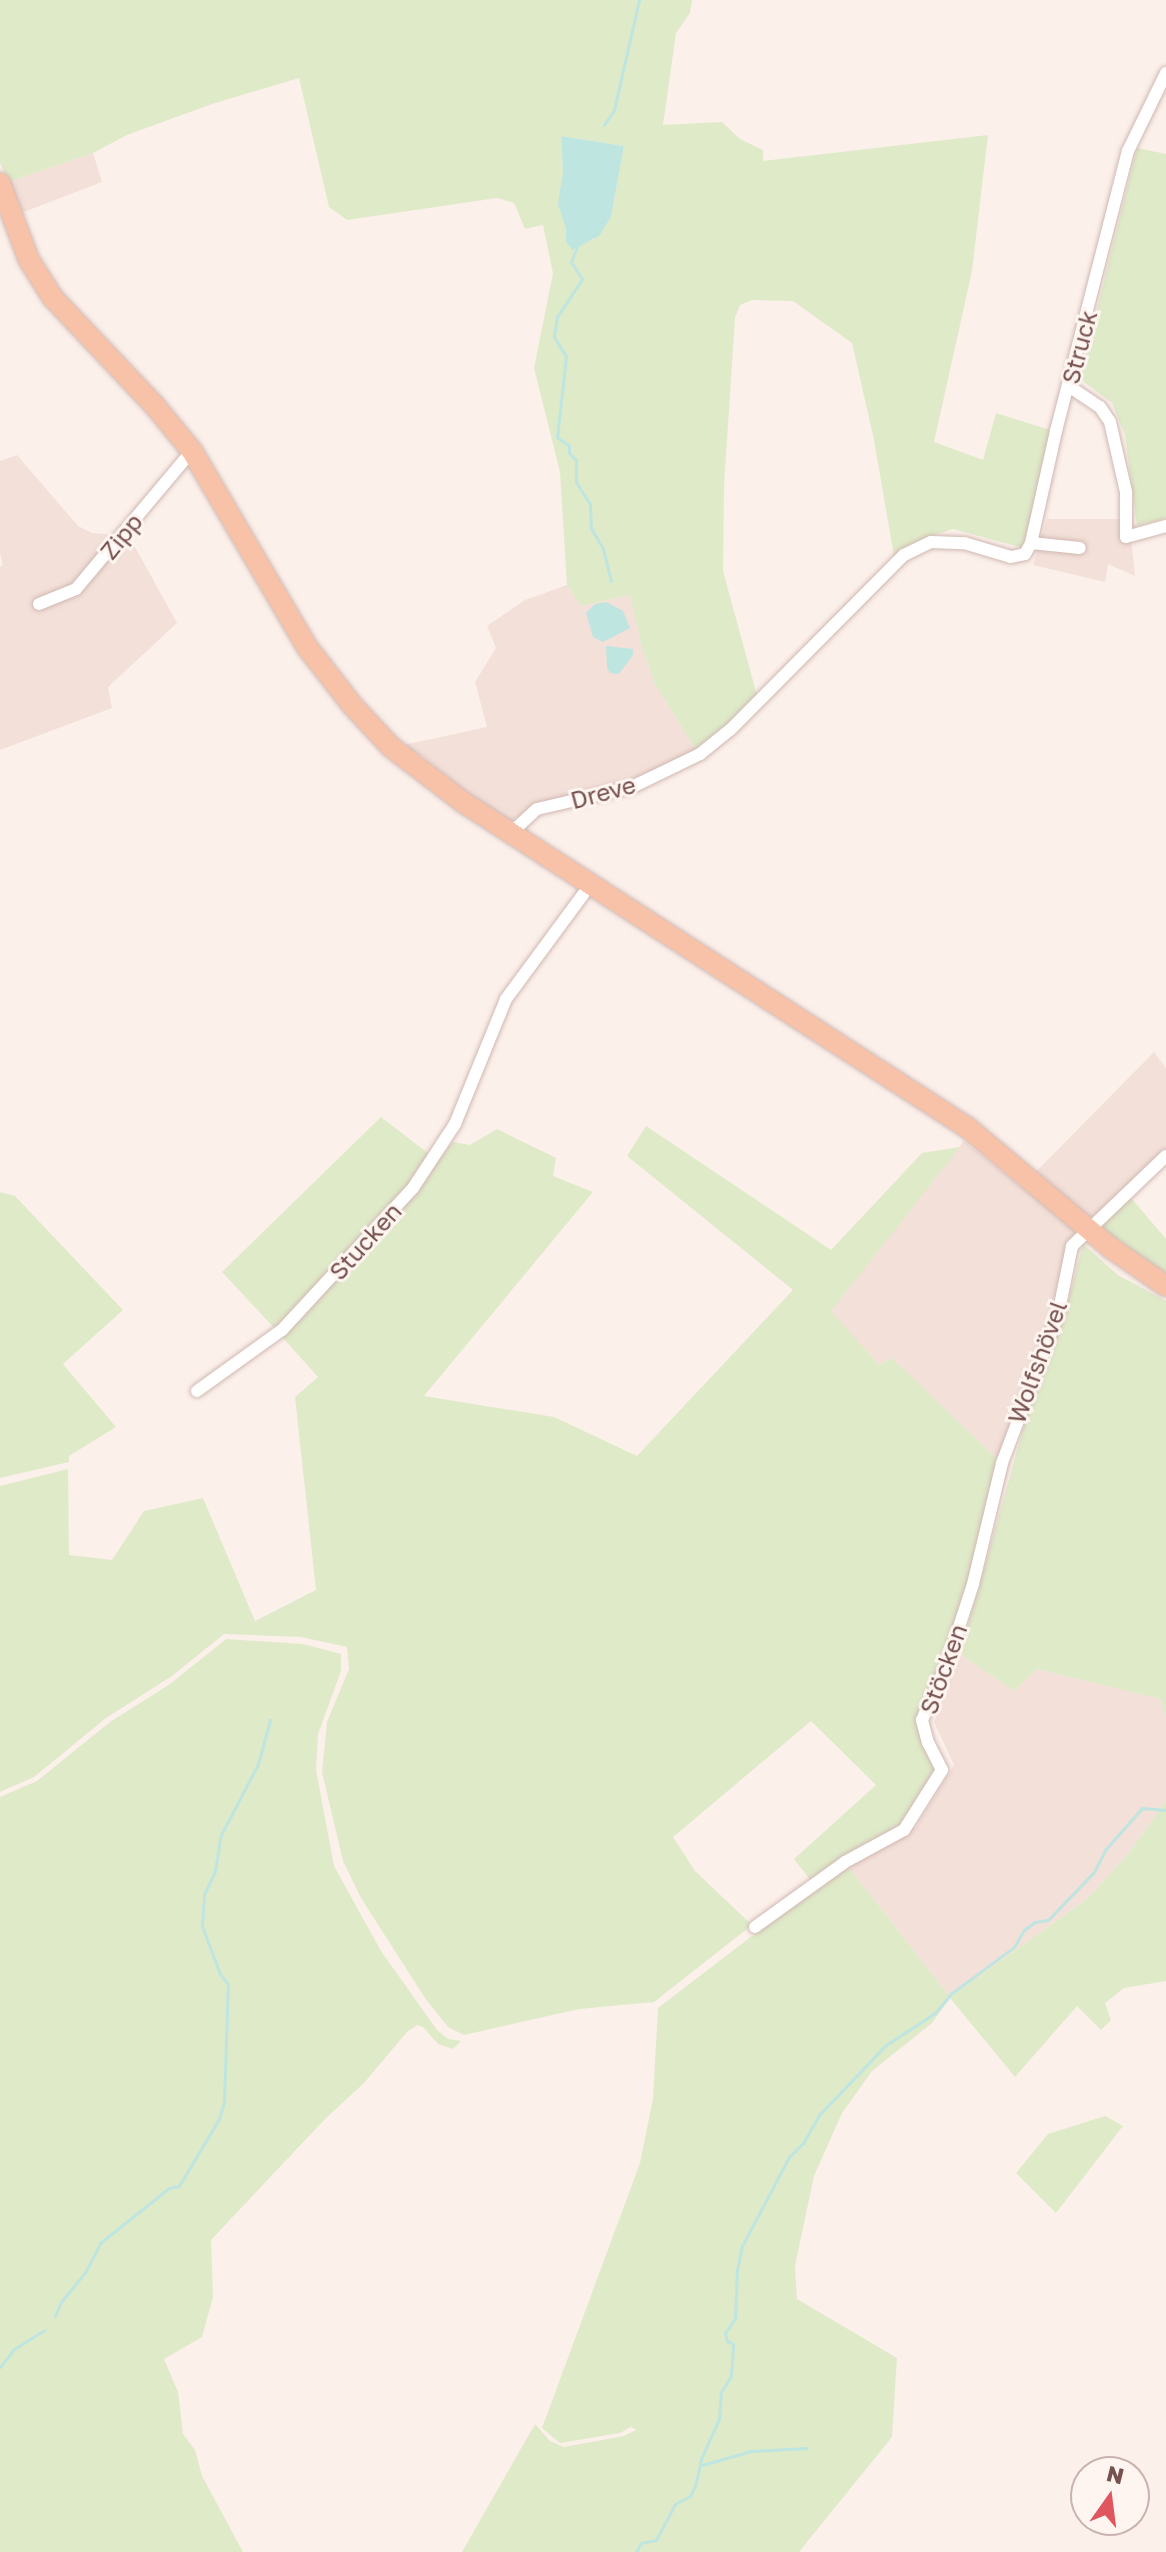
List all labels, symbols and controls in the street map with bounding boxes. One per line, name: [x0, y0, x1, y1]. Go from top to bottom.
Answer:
street label: Struck: [1055, 307, 1103, 387]
street label: Zipp: [94, 507, 148, 565]
street label: Dreve: [567, 770, 639, 814]
street label: Stucken: [323, 1196, 407, 1286]
street label: Wolfshövel: [1002, 1297, 1072, 1427]
street label: Stöcken: [913, 1620, 973, 1718]
north arrow: [1070, 2456, 1150, 2536]
text: N: [1104, 2459, 1127, 2489]

